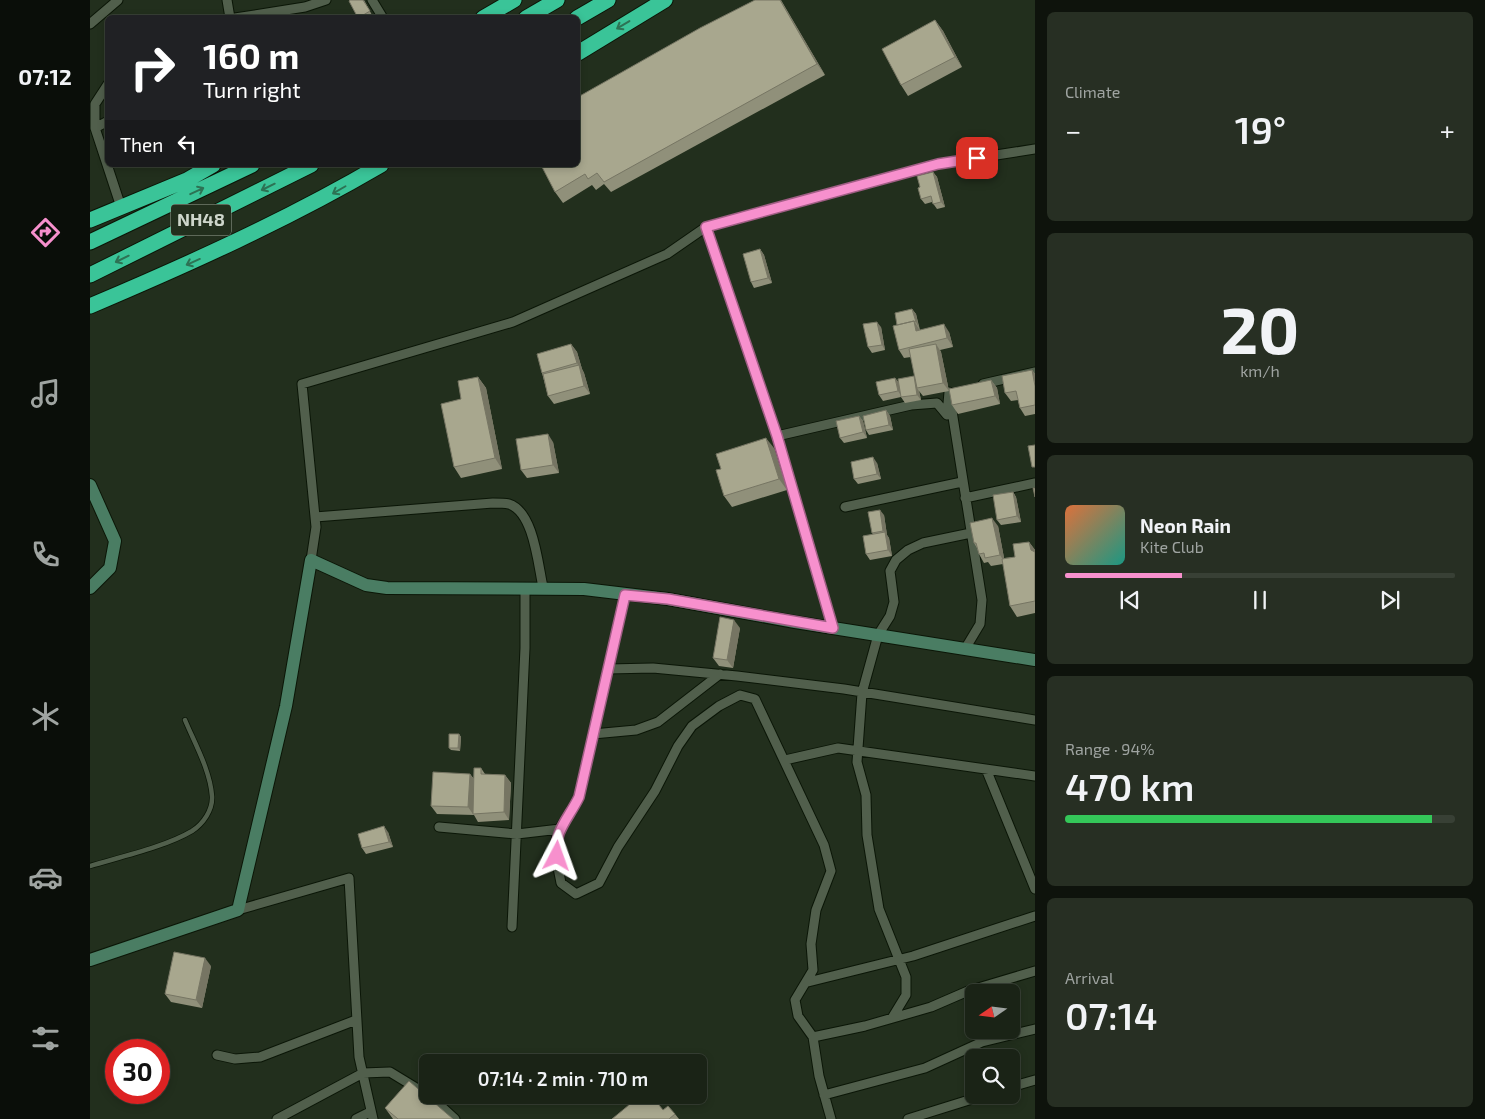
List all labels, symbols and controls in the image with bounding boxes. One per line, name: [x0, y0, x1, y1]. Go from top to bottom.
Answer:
one-way arrow: [617, 21, 631, 31]
text: 160 m: [203, 34, 299, 76]
icon: right: [120, 35, 185, 100]
text: 07:12: [18, 63, 72, 89]
text: Turn right: [203, 76, 301, 102]
text: Climate: [1065, 82, 1120, 101]
text: 19°: [1235, 106, 1286, 152]
text: −: [1065, 113, 1081, 147]
text: +: [1440, 113, 1455, 147]
icon: left: [173, 130, 201, 158]
text: Then: [120, 133, 163, 156]
pin: [956, 137, 998, 179]
icon: arrive: [963, 144, 991, 172]
one-way arrow: [261, 183, 276, 192]
one-way arrow: [332, 185, 346, 195]
one-way arrow: [189, 186, 204, 195]
road number: NH48: [171, 204, 231, 236]
icon: directions: [28, 215, 63, 250]
one-way arrow: [115, 255, 130, 264]
one-way arrow: [186, 257, 201, 267]
text: 20: [1221, 289, 1299, 367]
text: km/h: [1240, 361, 1280, 380]
icon: music: [28, 376, 63, 411]
text: Neon Rain: [1140, 514, 1231, 537]
icon: phone: [28, 537, 63, 572]
text: Kite Club: [1140, 537, 1204, 556]
icon: previous: [1116, 586, 1144, 614]
icon: pause: [1246, 586, 1274, 614]
icon: next: [1376, 586, 1404, 614]
icon: climate: [28, 699, 63, 734]
text: Range · 94%: [1065, 739, 1155, 758]
text: 470 km: [1065, 763, 1194, 809]
position arrow: [530, 829, 582, 881]
icon: car: [28, 860, 63, 895]
text: Arrival: [1065, 968, 1114, 987]
north arrow: [965, 984, 1020, 1039]
map controls: [965, 984, 1020, 1104]
text: 07:14: [1065, 992, 1158, 1038]
icon: filters: [28, 1021, 63, 1056]
speed limit sign: 30: [105, 1039, 170, 1104]
button: search: [965, 1049, 1020, 1104]
text: 07:14 · 2 min · 710 m: [478, 1067, 648, 1090]

